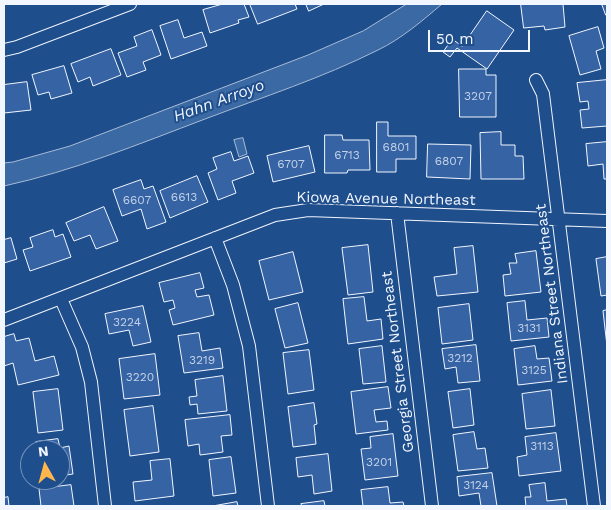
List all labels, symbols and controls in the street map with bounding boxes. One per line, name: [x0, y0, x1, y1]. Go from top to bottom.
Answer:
scale bar: [431, 20, 534, 52]
text: 50 m: [436, 30, 473, 48]
water label: Hahn Arroyo: [171, 76, 267, 126]
house number: 3207: [464, 89, 492, 103]
house number: 6801: [383, 140, 409, 154]
house number: 6713: [334, 148, 360, 162]
house number: 6807: [435, 154, 463, 168]
house number: 6707: [277, 157, 305, 171]
street label: Kiowa Avenue Northeast: [296, 188, 476, 210]
house number: 6613: [171, 190, 197, 204]
house number: 6607: [123, 193, 151, 207]
street label: Indiana Street Northeast: [532, 203, 572, 385]
street label: Georgia Street Northeast: [378, 270, 418, 454]
house number: 3224: [113, 315, 141, 329]
house number: 3131: [517, 321, 541, 335]
house number: 3212: [447, 351, 473, 365]
house number: 3219: [189, 353, 215, 367]
house number: 3125: [521, 363, 547, 377]
house number: 3220: [126, 370, 154, 384]
house number: 3113: [530, 439, 554, 453]
north arrow: [20, 440, 70, 490]
text: N: [37, 443, 49, 460]
house number: 3201: [366, 455, 392, 469]
house number: 3124: [463, 478, 489, 492]

